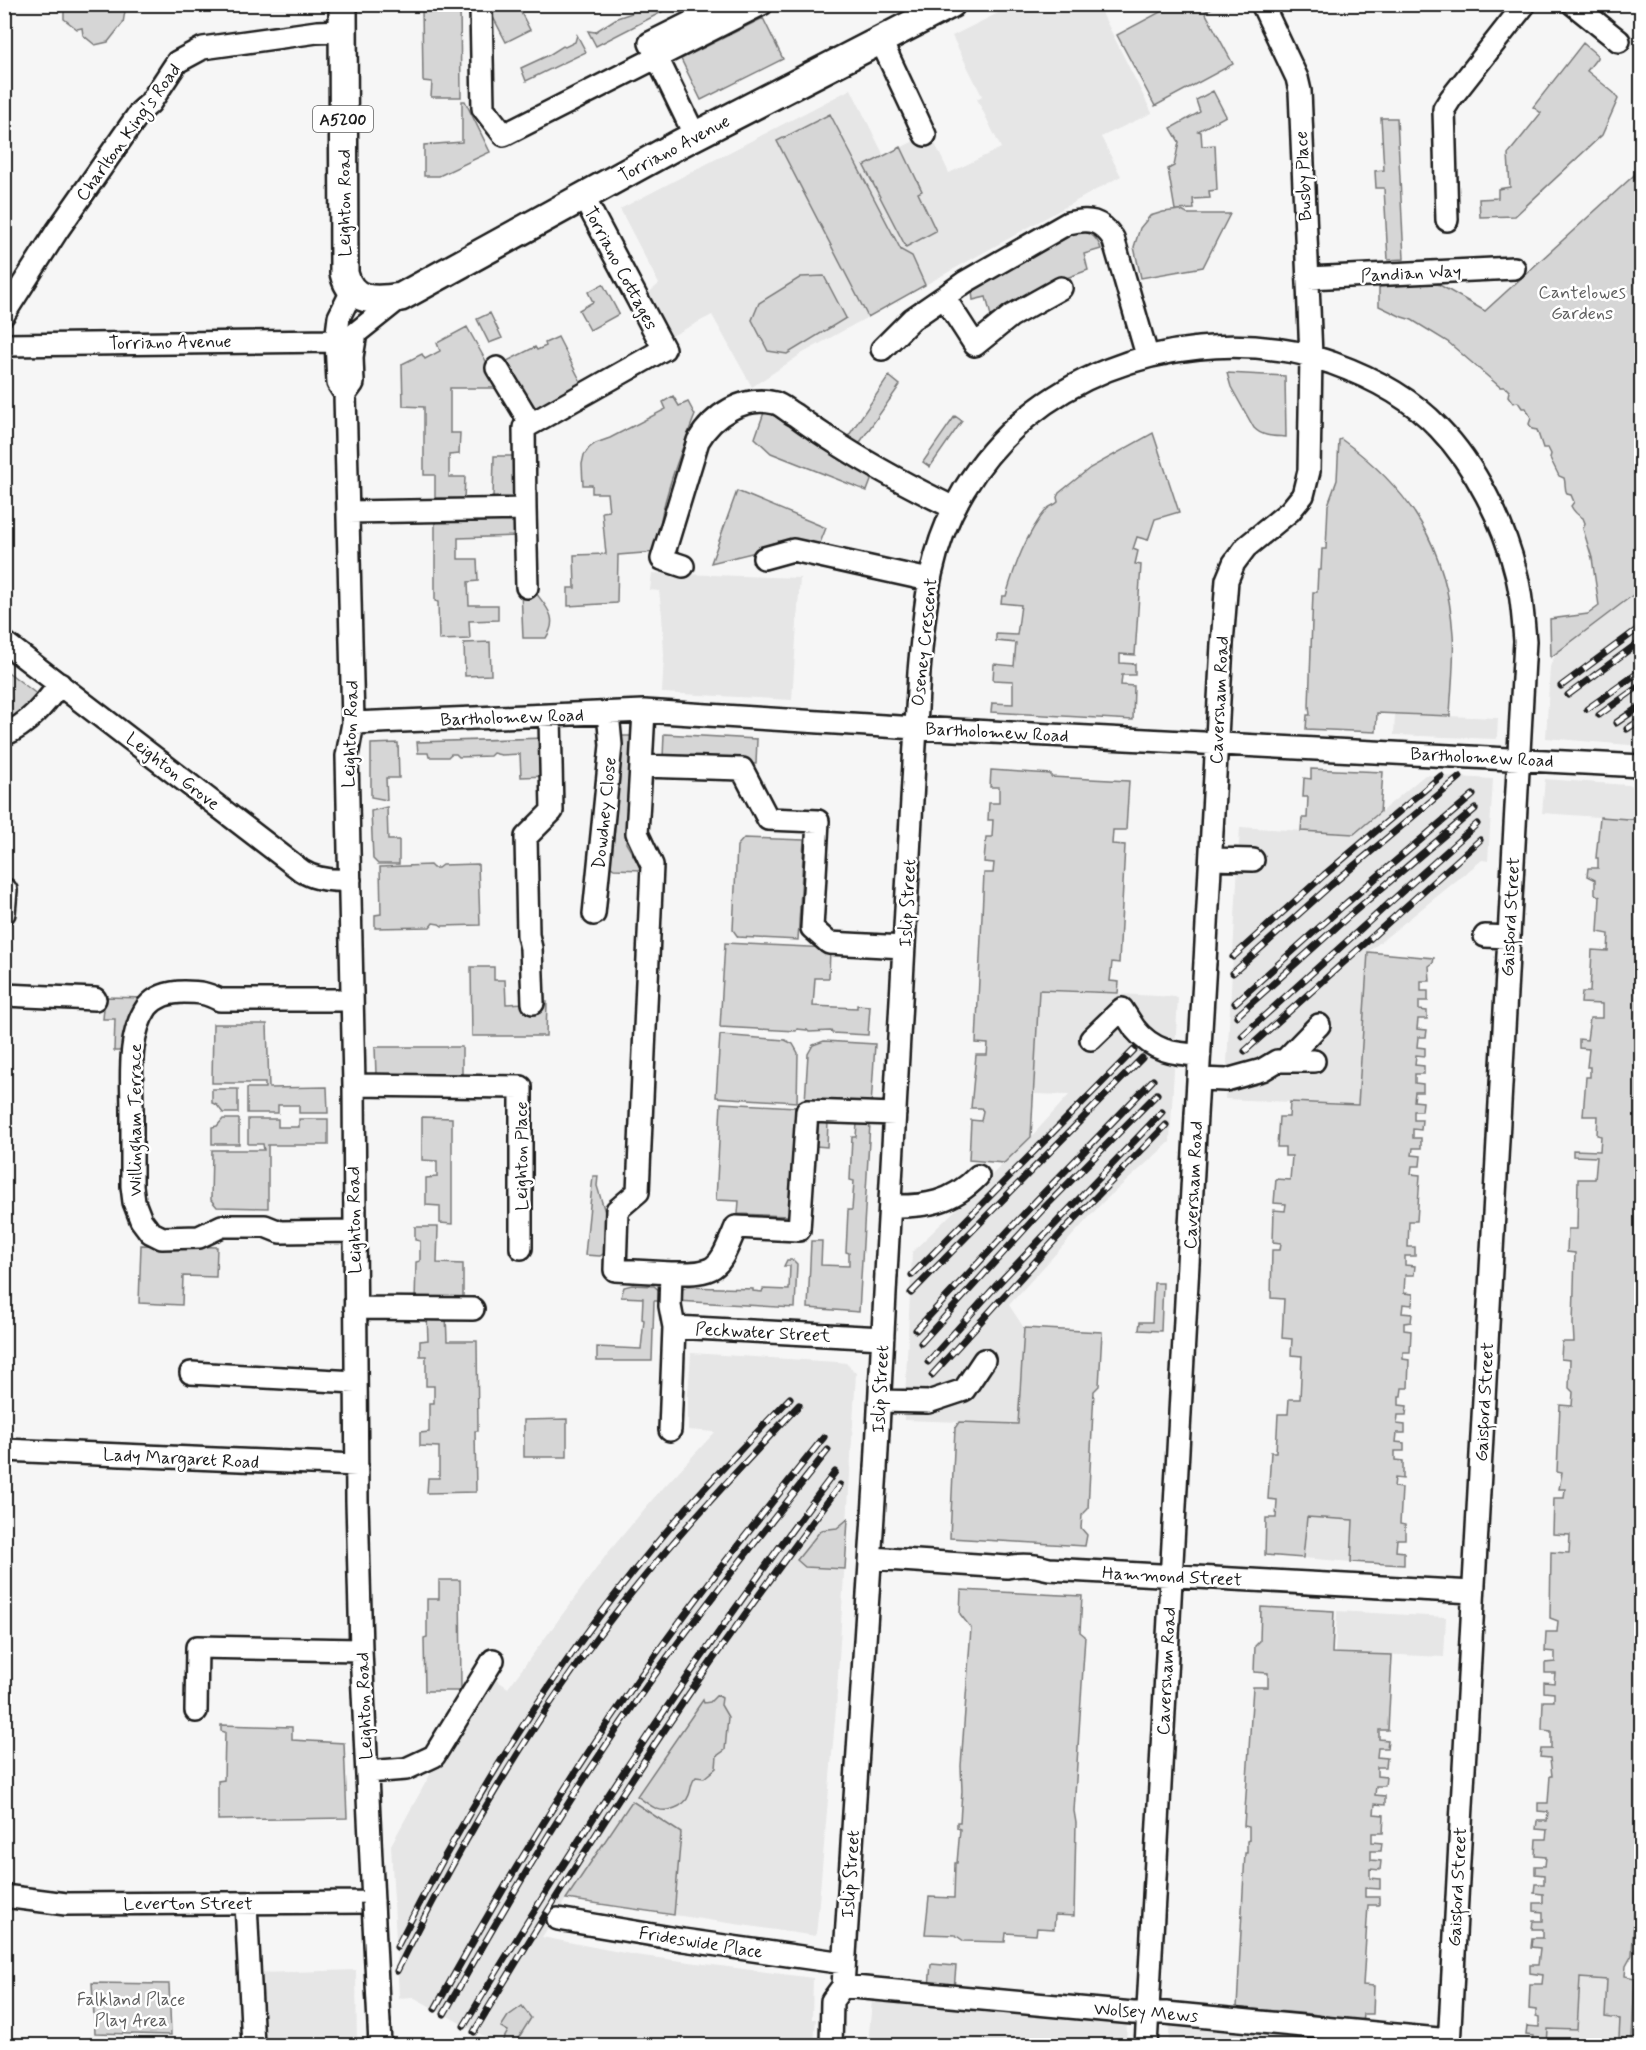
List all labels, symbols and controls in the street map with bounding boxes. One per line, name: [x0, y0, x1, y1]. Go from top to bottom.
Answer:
street label: Charlton King's Road: [71, 59, 188, 207]
road number: A5200: [313, 106, 373, 132]
street label: Torriano Avenue: [615, 109, 734, 188]
street label: Busby Place: [1290, 130, 1318, 222]
street label: Leighton Road: [333, 149, 357, 257]
street label: Torriano Cottages: [577, 203, 663, 334]
street label: Pandian Way: [1360, 259, 1462, 289]
park label: Cantelowes Gardens: [1538, 281, 1626, 326]
street label: Torriano Avenue: [108, 330, 232, 356]
street label: Oseney Crescent: [906, 577, 944, 707]
street label: Caversham Road: [1205, 635, 1235, 765]
street label: Leighton Road: [337, 680, 365, 788]
street label: Bartholomew Road: [440, 704, 584, 732]
street label: Bartholomew Road: [925, 717, 1069, 749]
street label: Leighton Grove: [120, 727, 224, 816]
street label: Bartholomew Road: [1410, 742, 1554, 774]
street label: Dowdney Close: [587, 756, 623, 870]
street label: Gaisford Street: [1496, 857, 1528, 977]
street label: Islip Street: [894, 858, 922, 948]
street label: Willingham Terrace: [124, 1043, 150, 1197]
street label: Leighton Place: [510, 1101, 534, 1211]
street label: Caversham Road: [1179, 1120, 1209, 1250]
street label: Leighton Road: [342, 1166, 368, 1274]
street label: Peckwater Street: [695, 1317, 832, 1349]
street label: Gaisford Street: [1470, 1342, 1502, 1462]
street label: Islip Street: [867, 1344, 895, 1434]
street label: Lady Margaret Road: [102, 1443, 260, 1476]
street label: Hammond Street: [1101, 1561, 1243, 1593]
street label: Caversham Road: [1152, 1606, 1182, 1736]
street label: Leighton Road: [351, 1652, 379, 1760]
street label: Gaisford Street: [1443, 1827, 1475, 1947]
street label: Islip Street: [836, 1829, 866, 1919]
street label: Leverton Street: [123, 1892, 253, 1916]
street label: Frideswide Place: [637, 1921, 764, 1965]
park label: Falkland Place Play Area: [77, 1988, 185, 2033]
street label: Wolsey Mews: [1093, 1997, 1199, 2029]

